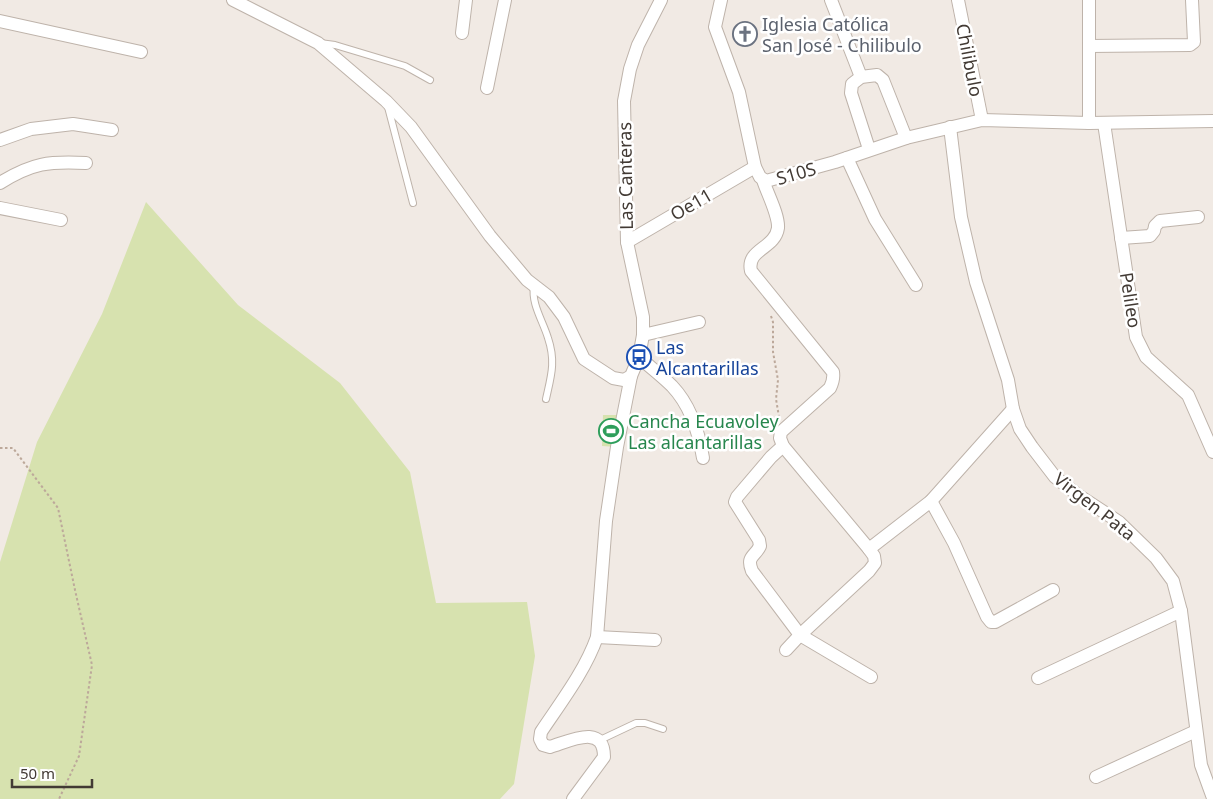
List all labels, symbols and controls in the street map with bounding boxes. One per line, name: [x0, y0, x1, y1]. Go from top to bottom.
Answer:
place label: Iglesia Católica San José - Chilibulo: [762, 12, 922, 57]
church icon: Iglesia Católica San José - Chilibulo: [732, 21, 758, 47]
street label: Chilibulo: [951, 21, 989, 99]
street label: Las Canteras: [612, 122, 638, 230]
street label: S10S: [773, 156, 819, 190]
street label: Oe11: [666, 182, 716, 226]
street label: Pelileo: [1115, 270, 1147, 330]
place label: Las Alcantarillas: [656, 335, 759, 380]
bus stop icon: Las Alcantarillas: [626, 344, 652, 370]
place label: Cancha Ecuavoley Las alcantarillas: [628, 409, 779, 454]
sports icon: Cancha Ecuavoley Las alcantarillas: [598, 418, 624, 444]
street label: Virgen Pata: [1049, 467, 1141, 545]
scale bar: [12, 756, 92, 788]
text: 50 m: [20, 763, 55, 783]

